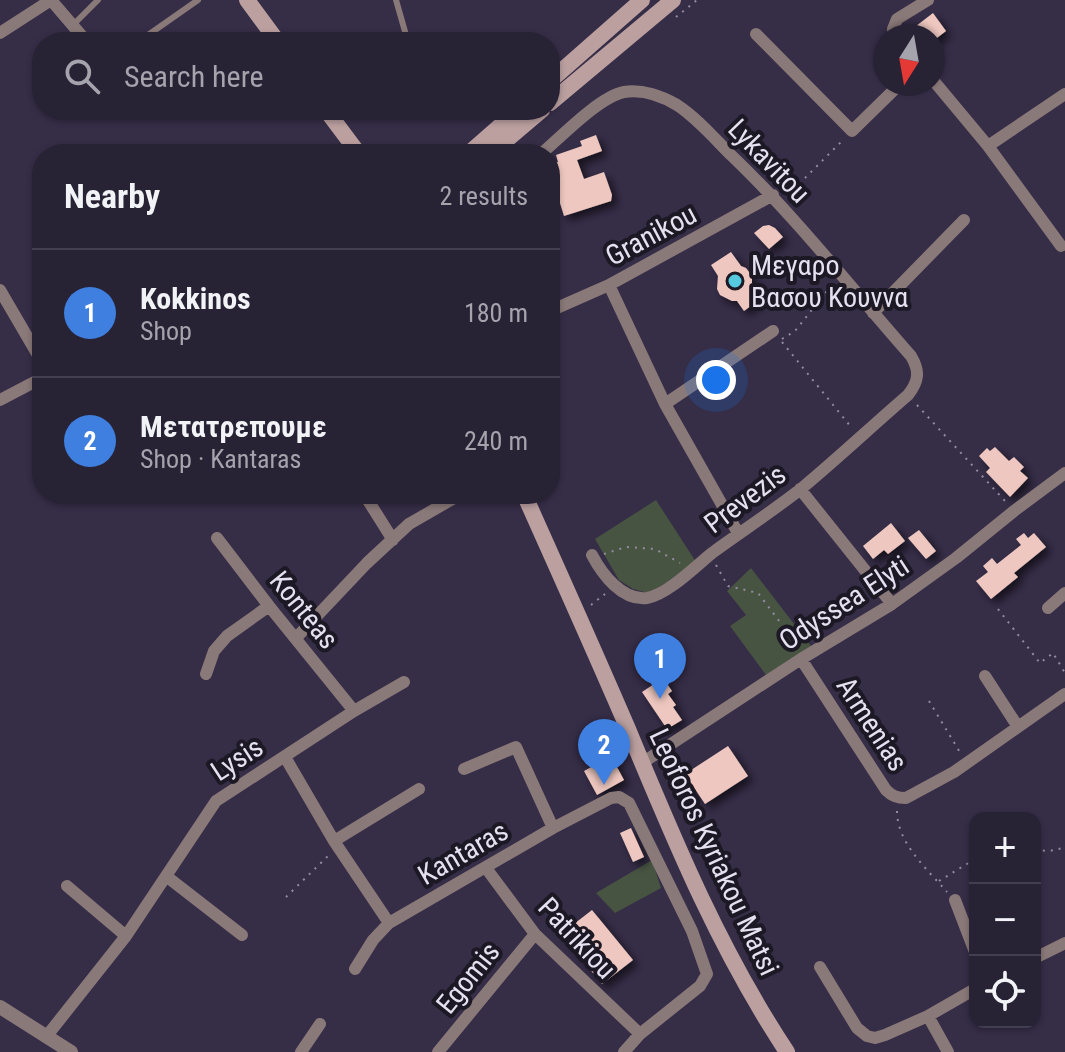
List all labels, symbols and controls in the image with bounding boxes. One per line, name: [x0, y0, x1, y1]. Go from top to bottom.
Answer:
north arrow: [873, 24, 945, 96]
search box: [32, 32, 560, 120]
icon: search: [60, 54, 104, 98]
text: Search here: [124, 59, 264, 94]
street label: Lykavitou: [721, 112, 817, 210]
text: Nearby: [64, 176, 160, 216]
text: 2 results: [439, 181, 528, 211]
street label: Granikou: [600, 197, 702, 273]
place label: Μεγαρο Βασου Κουννα: [751, 249, 908, 314]
marker: Μεγαρο Βασου Κουννα: [726, 272, 744, 290]
text: Kokkinos: [140, 281, 251, 316]
text: 1: [83, 298, 97, 328]
text: 180 m: [464, 298, 528, 328]
text: Shop: [140, 316, 192, 346]
your location: [696, 360, 736, 400]
text: Μετατρεπουμε: [140, 409, 327, 444]
text: 2: [83, 426, 97, 456]
text: 240 m: [464, 426, 528, 456]
text: Shop · Kantaras: [140, 444, 301, 474]
street label: Prevezis: [698, 458, 792, 540]
street label: Odyssea Elyti: [773, 549, 915, 657]
street label: Konteas: [263, 565, 345, 655]
pin: 1: [634, 633, 686, 699]
street label: Armenias: [830, 671, 914, 777]
pin: 2: [578, 719, 630, 785]
street label: Leoforos Kyriakou Matsi: [642, 723, 786, 981]
street label: Lysis: [205, 730, 269, 788]
map controls: [969, 812, 1041, 1028]
button: +: [969, 812, 1041, 884]
street label: Kantaras: [412, 814, 514, 892]
button: −: [969, 884, 1041, 956]
street label: Patrikiou: [531, 891, 623, 985]
street label: Egomis: [429, 936, 507, 1020]
button: locate: [969, 956, 1041, 1028]

